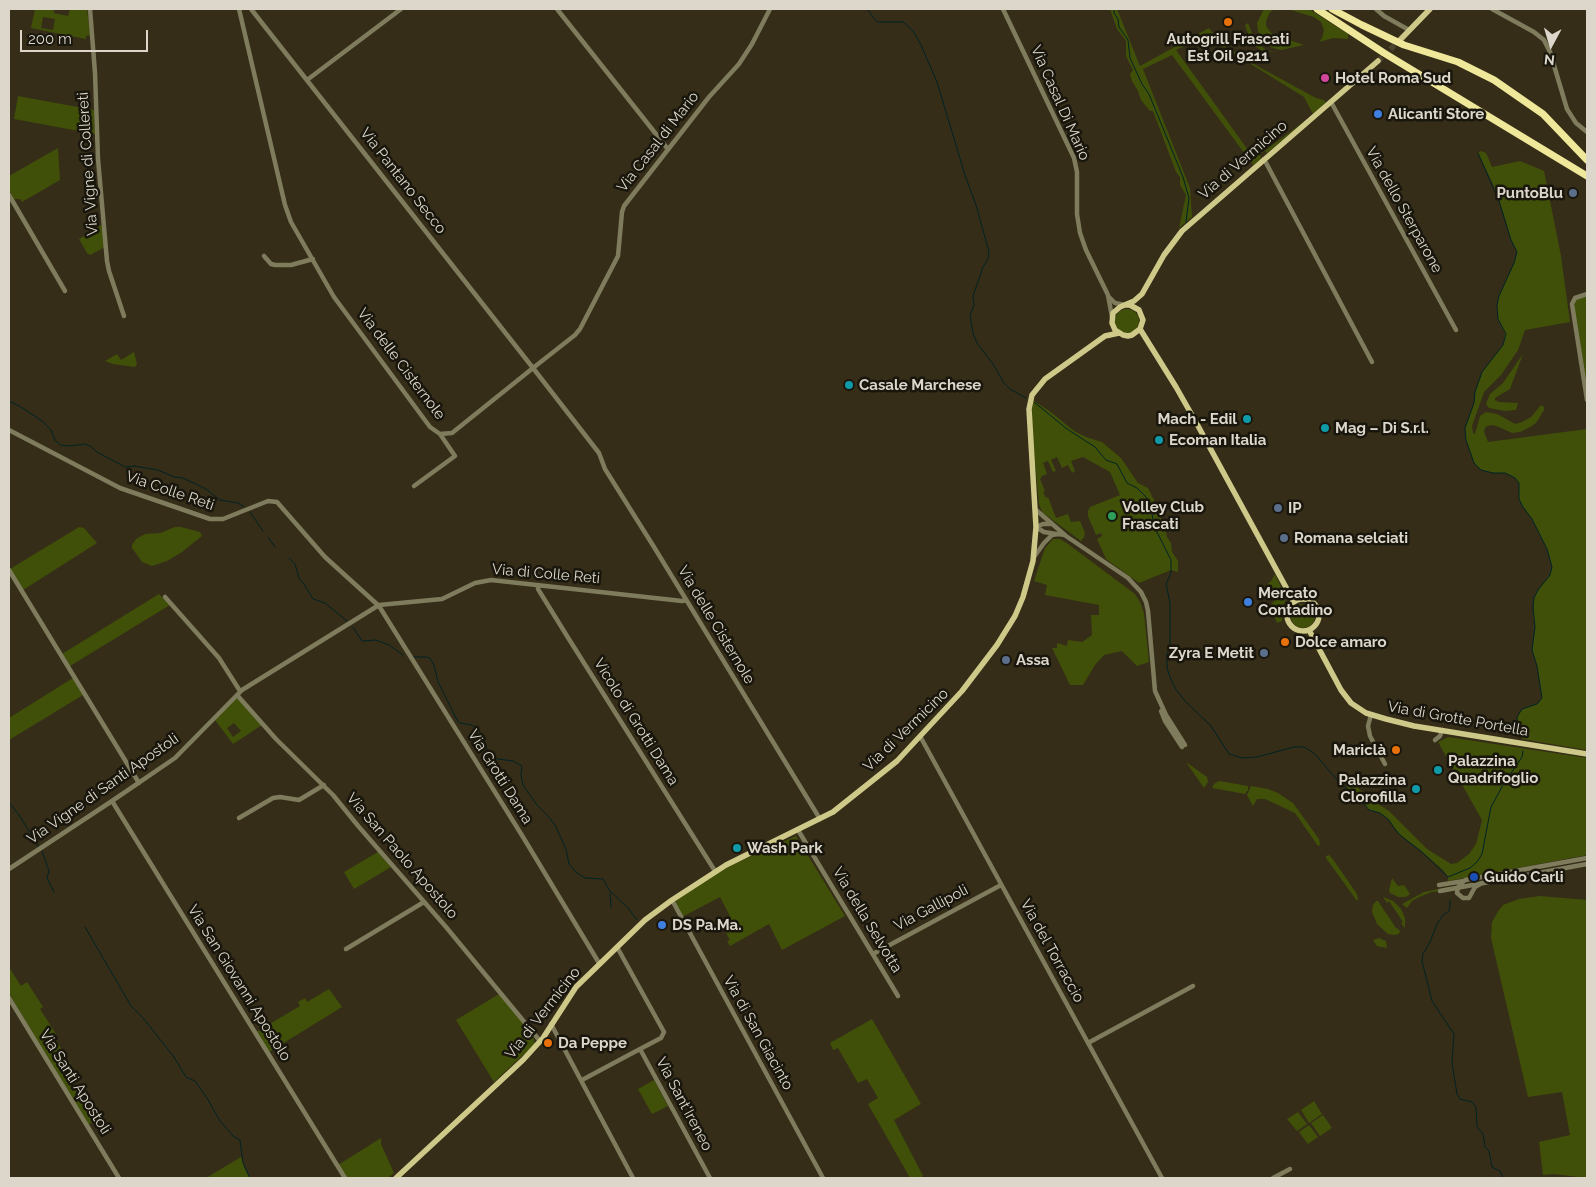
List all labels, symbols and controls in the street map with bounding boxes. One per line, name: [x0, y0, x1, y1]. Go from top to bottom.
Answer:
marker: Autogrill Frascati Est Oil 9211: [1222, 16, 1234, 28]
scale bar: [22, 20, 150, 52]
north arrow: [1526, 20, 1576, 70]
text: 200 m: [28, 30, 72, 48]
place label: Autogrill Frascati Est Oil 9211: [1167, 30, 1289, 65]
street label: Via Casal Di Mario: [1027, 43, 1093, 163]
text: N: [1543, 51, 1556, 68]
place label: Hotel Roma Sud: [1335, 69, 1451, 87]
marker: Hotel Roma Sud: [1319, 72, 1331, 84]
street label: Via Casal di Mario: [613, 88, 703, 196]
street label: Via Vigne di Collereti: [74, 91, 102, 237]
place label: Alicanti Store: [1388, 105, 1484, 123]
marker: Alicanti Store: [1372, 108, 1384, 120]
street label: Via di Vermicino: [1195, 117, 1291, 203]
street label: Via Pantano Secco: [356, 124, 450, 238]
street label: Via dello Sterparone: [1362, 144, 1446, 276]
place label: PuntoBlu: [1497, 184, 1563, 202]
marker: PuntoBlu: [1567, 187, 1579, 199]
street label: Via delle Cisternole: [353, 305, 449, 423]
place label: Casale Marchese: [859, 376, 981, 394]
marker: Casale Marchese: [843, 379, 855, 391]
place label: Mach - Edil: [1157, 410, 1237, 428]
marker: Mach - Edil: [1241, 413, 1253, 425]
place label: Mag – Di S.r.l.: [1335, 419, 1429, 437]
marker: Mag – Di S.r.l.: [1319, 422, 1331, 434]
place label: Ecoman Italia: [1169, 431, 1266, 449]
marker: Ecoman Italia: [1153, 434, 1165, 446]
street label: Via Colle Reti: [124, 468, 216, 514]
place label: Volley Club Frascati: [1122, 498, 1204, 533]
place label: IP: [1288, 499, 1302, 517]
marker: IP: [1272, 502, 1284, 514]
marker: Volley Club Frascati: [1106, 510, 1118, 522]
place label: Romana selciati: [1294, 529, 1408, 547]
marker: Romana selciati: [1278, 532, 1290, 544]
street label: Via di Colle Reti: [491, 560, 601, 588]
street label: Via delle Cisternole: [674, 563, 758, 687]
place label: Mercato Contadino: [1258, 584, 1332, 619]
marker: Mercato Contadino: [1242, 596, 1254, 608]
place label: Dolce amaro: [1295, 633, 1387, 651]
marker: Dolce amaro: [1279, 636, 1291, 648]
place label: Zyra E Metit: [1169, 644, 1254, 662]
marker: Zyra E Metit: [1258, 647, 1270, 659]
place label: Assa: [1016, 651, 1049, 669]
marker: Assa: [1000, 654, 1012, 666]
street label: Vicolo di Grotti Dama: [590, 655, 682, 789]
street label: Via di Vermicino: [860, 685, 952, 775]
street label: Via di Grotte Portella: [1386, 698, 1530, 740]
street label: Via Grotti Dama: [464, 726, 536, 828]
street label: Via Vigne di Santi Apostoli: [24, 730, 182, 848]
place label: Mariclà: [1333, 741, 1386, 759]
marker: Mariclà: [1390, 744, 1402, 756]
place label: Palazzina Quadrifoglio: [1448, 752, 1538, 787]
marker: Palazzina Quadrifoglio: [1432, 764, 1444, 776]
place label: Palazzina Clorofilla: [1338, 771, 1406, 806]
marker: Palazzina Clorofilla: [1410, 783, 1422, 795]
street label: Via San Paolo Apostolo: [342, 789, 462, 923]
place label: Wash Park: [747, 839, 823, 857]
marker: Wash Park: [731, 842, 743, 854]
street label: Via della Selvotta: [828, 864, 906, 976]
place label: Guido Carli: [1484, 868, 1564, 886]
marker: Guido Carli: [1468, 871, 1480, 883]
street label: Via Gallipoli: [891, 881, 971, 935]
street label: Via del Torraccio: [1016, 896, 1088, 1006]
street label: Via San Giovanni Apostolo: [183, 902, 295, 1064]
place label: DS Pa.Ma.: [672, 916, 742, 934]
marker: DS Pa.Ma.: [656, 919, 668, 931]
street label: Via di Vermicino: [502, 964, 584, 1062]
street label: Via di San Giacinto: [719, 973, 797, 1093]
street label: Via Santi Apostoli: [36, 1026, 114, 1138]
place label: Da Peppe: [558, 1034, 627, 1052]
marker: Da Peppe: [542, 1037, 554, 1049]
street label: Via Sant'Ireneo: [652, 1054, 716, 1154]

